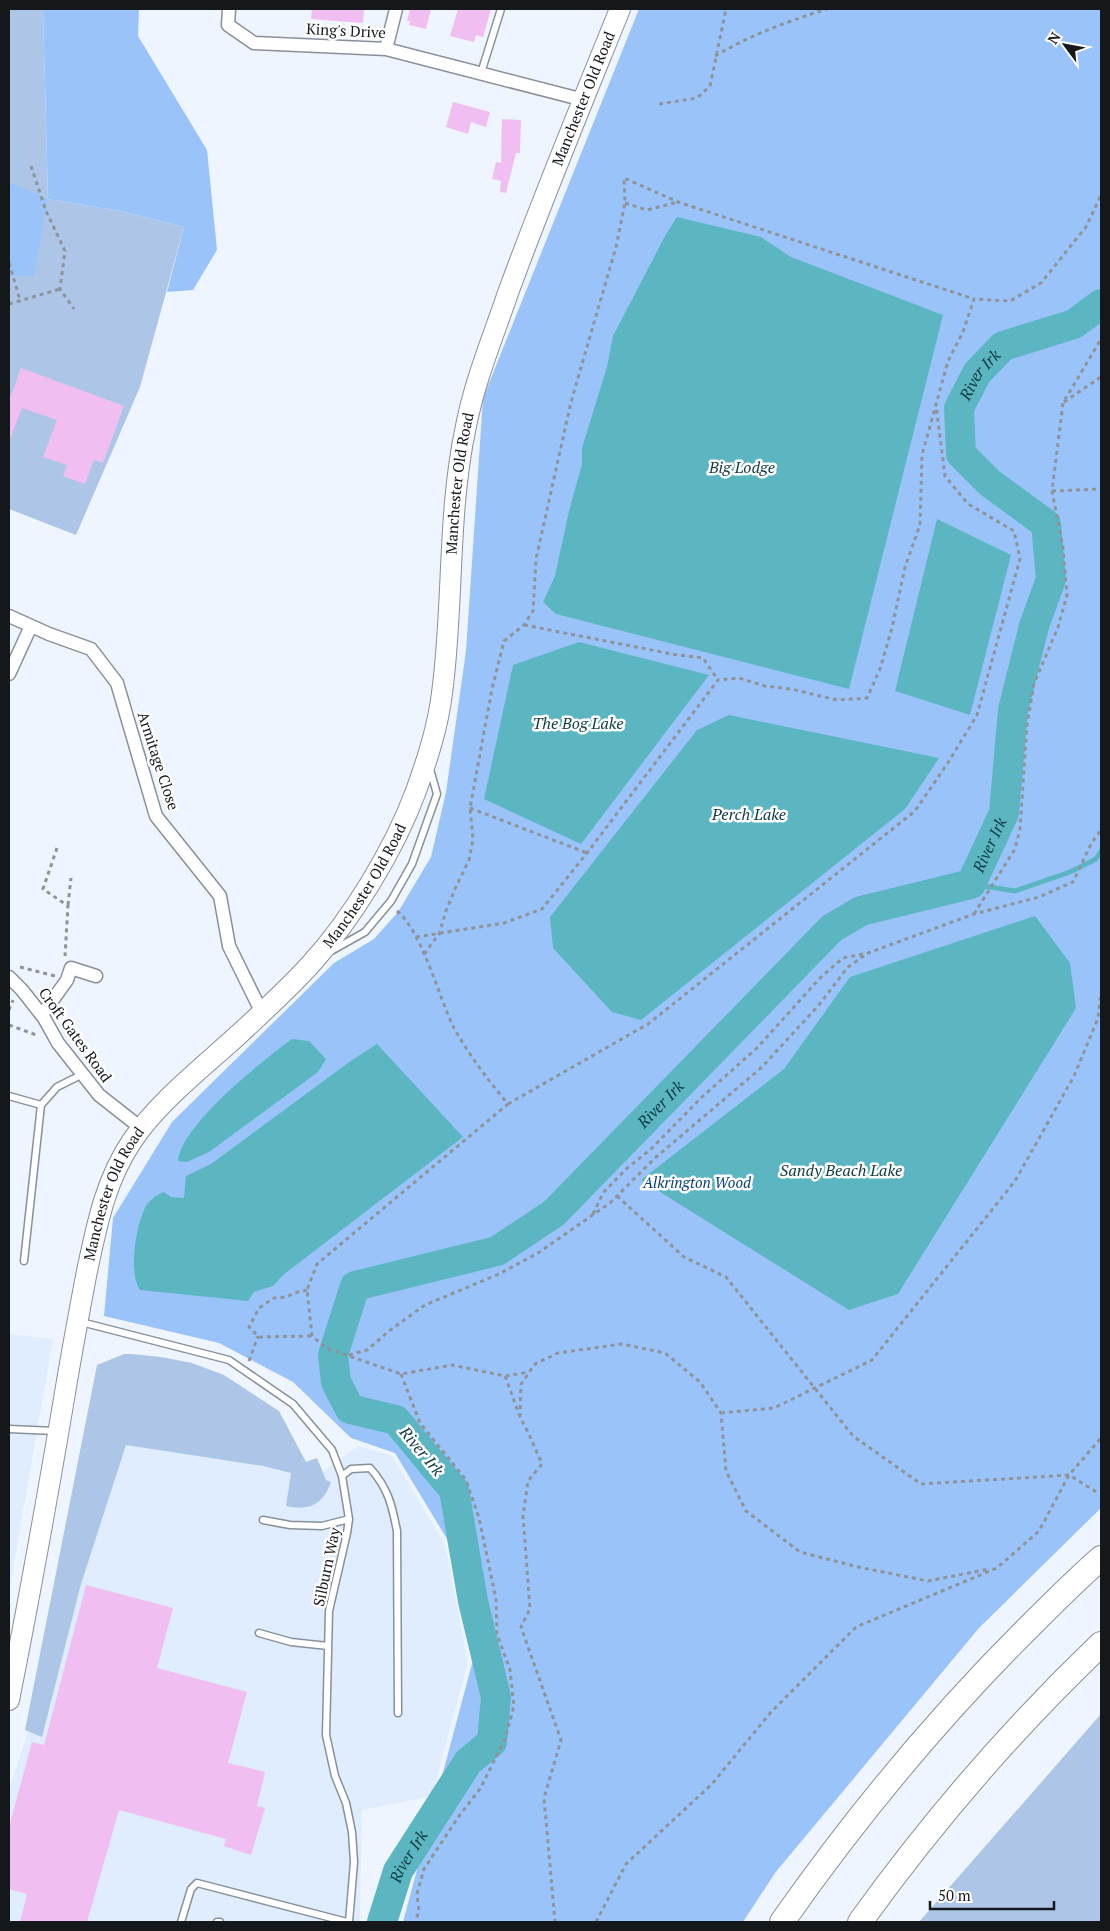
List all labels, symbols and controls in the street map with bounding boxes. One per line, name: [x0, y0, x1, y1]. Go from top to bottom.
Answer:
street label: King's Drive: [306, 18, 386, 42]
north arrow: [1040, 20, 1090, 70]
street label: Manchester Old Road: [547, 28, 619, 168]
text: N: [1043, 28, 1065, 47]
water label: River Irk: [953, 344, 1005, 405]
street label: Manchester Old Road: [441, 410, 478, 555]
water label: Big Lodge: [708, 456, 775, 478]
street label: Armitage Close: [134, 709, 184, 812]
water label: The Bog Lake: [532, 712, 624, 734]
water label: Perch Lake: [711, 803, 786, 825]
water label: River Irk: [967, 813, 1012, 877]
street label: Manchester Old Road: [318, 820, 410, 952]
street label: Croft Gates Road: [35, 983, 117, 1086]
water label: River Irk: [631, 1075, 689, 1133]
street label: Manchester Old Road: [78, 1122, 148, 1263]
water label: Sandy Beach Lake: [780, 1159, 902, 1181]
park label: Alkrington Wood: [642, 1172, 752, 1192]
water label: River Irk: [394, 1421, 449, 1481]
street label: Silburn Way: [308, 1525, 344, 1608]
water label: River Irk: [384, 1826, 433, 1886]
scale bar: [930, 1878, 1054, 1910]
text: 50 m: [938, 1885, 971, 1905]

